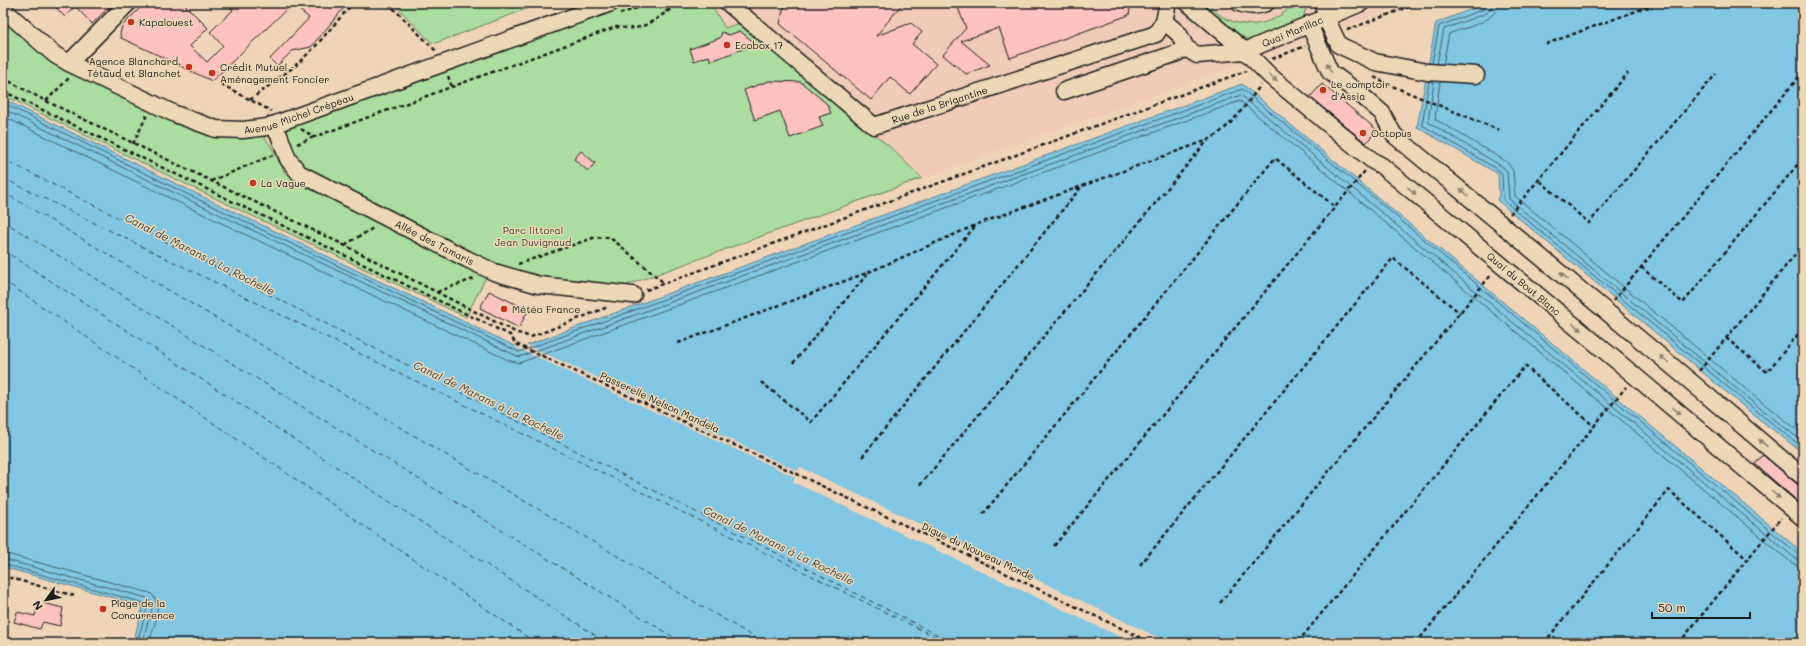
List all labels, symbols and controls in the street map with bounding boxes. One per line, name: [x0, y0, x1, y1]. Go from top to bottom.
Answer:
street label: Quai Marillac: [1260, 12, 1325, 50]
place label: Kapalouest: [139, 15, 193, 29]
marker: Kapalouest: [126, 17, 136, 27]
place label: Ecobox 17: [735, 38, 784, 52]
marker: Ecobox 17: [722, 40, 732, 50]
place label: Agence Blanchard, Tétaud et Blanchet: [87, 54, 181, 80]
place label: Crédit Mutuel - Aménagement Foncier: [220, 60, 329, 86]
marker: Agence Blanchard, Tétaud et Blanchet: [184, 62, 194, 72]
one-way arrow: [1326, 62, 1333, 74]
marker: Crédit Mutuel - Aménagement Foncier: [207, 68, 217, 78]
one-way arrow: [1267, 73, 1278, 82]
place label: Le comptoir d'Assia: [1331, 77, 1390, 103]
street label: Rue de la Brigantine: [890, 82, 989, 127]
marker: Le comptoir d'Assia: [1318, 85, 1328, 95]
street label: Avenue Michel Crépeau: [243, 89, 355, 137]
place label: Octopus: [1371, 126, 1412, 140]
marker: Octopus: [1358, 128, 1368, 138]
place label: La Vague: [261, 176, 306, 190]
marker: La Vague: [248, 178, 258, 188]
one-way arrow: [1407, 186, 1418, 195]
one-way arrow: [1459, 188, 1469, 197]
water label: Canal de Marans à La Rochelle: [123, 210, 278, 298]
street label: Allée des Tamaris: [393, 216, 477, 268]
park label: Parc littoral Jean Duvignaud: [495, 223, 571, 249]
street label: Quai du Bout Blanc: [1484, 249, 1564, 319]
one-way arrow: [1558, 271, 1569, 280]
place label: Météo France: [512, 302, 580, 316]
marker: Météo France: [499, 304, 509, 314]
one-way arrow: [1571, 323, 1582, 332]
one-way arrow: [1658, 354, 1669, 363]
water label: Canal de Marans à La Rochelle: [411, 357, 567, 443]
street label: Passerelle Nelson Mandela: [598, 368, 722, 436]
one-way arrow: [1671, 406, 1682, 415]
one-way arrow: [1758, 439, 1767, 448]
one-way arrow: [1771, 490, 1780, 499]
water label: Canal de Marans à La Rochelle: [701, 502, 857, 588]
street label: Digue du Nouveau Monde: [919, 519, 1037, 583]
north arrow: [26, 580, 66, 620]
scale bar: [1652, 594, 1750, 620]
place label: Plage de la Concurrence: [111, 596, 175, 622]
text: N: [29, 598, 46, 613]
text: 50 m: [1658, 599, 1686, 615]
marker: Plage de la Concurrence: [98, 604, 108, 614]

